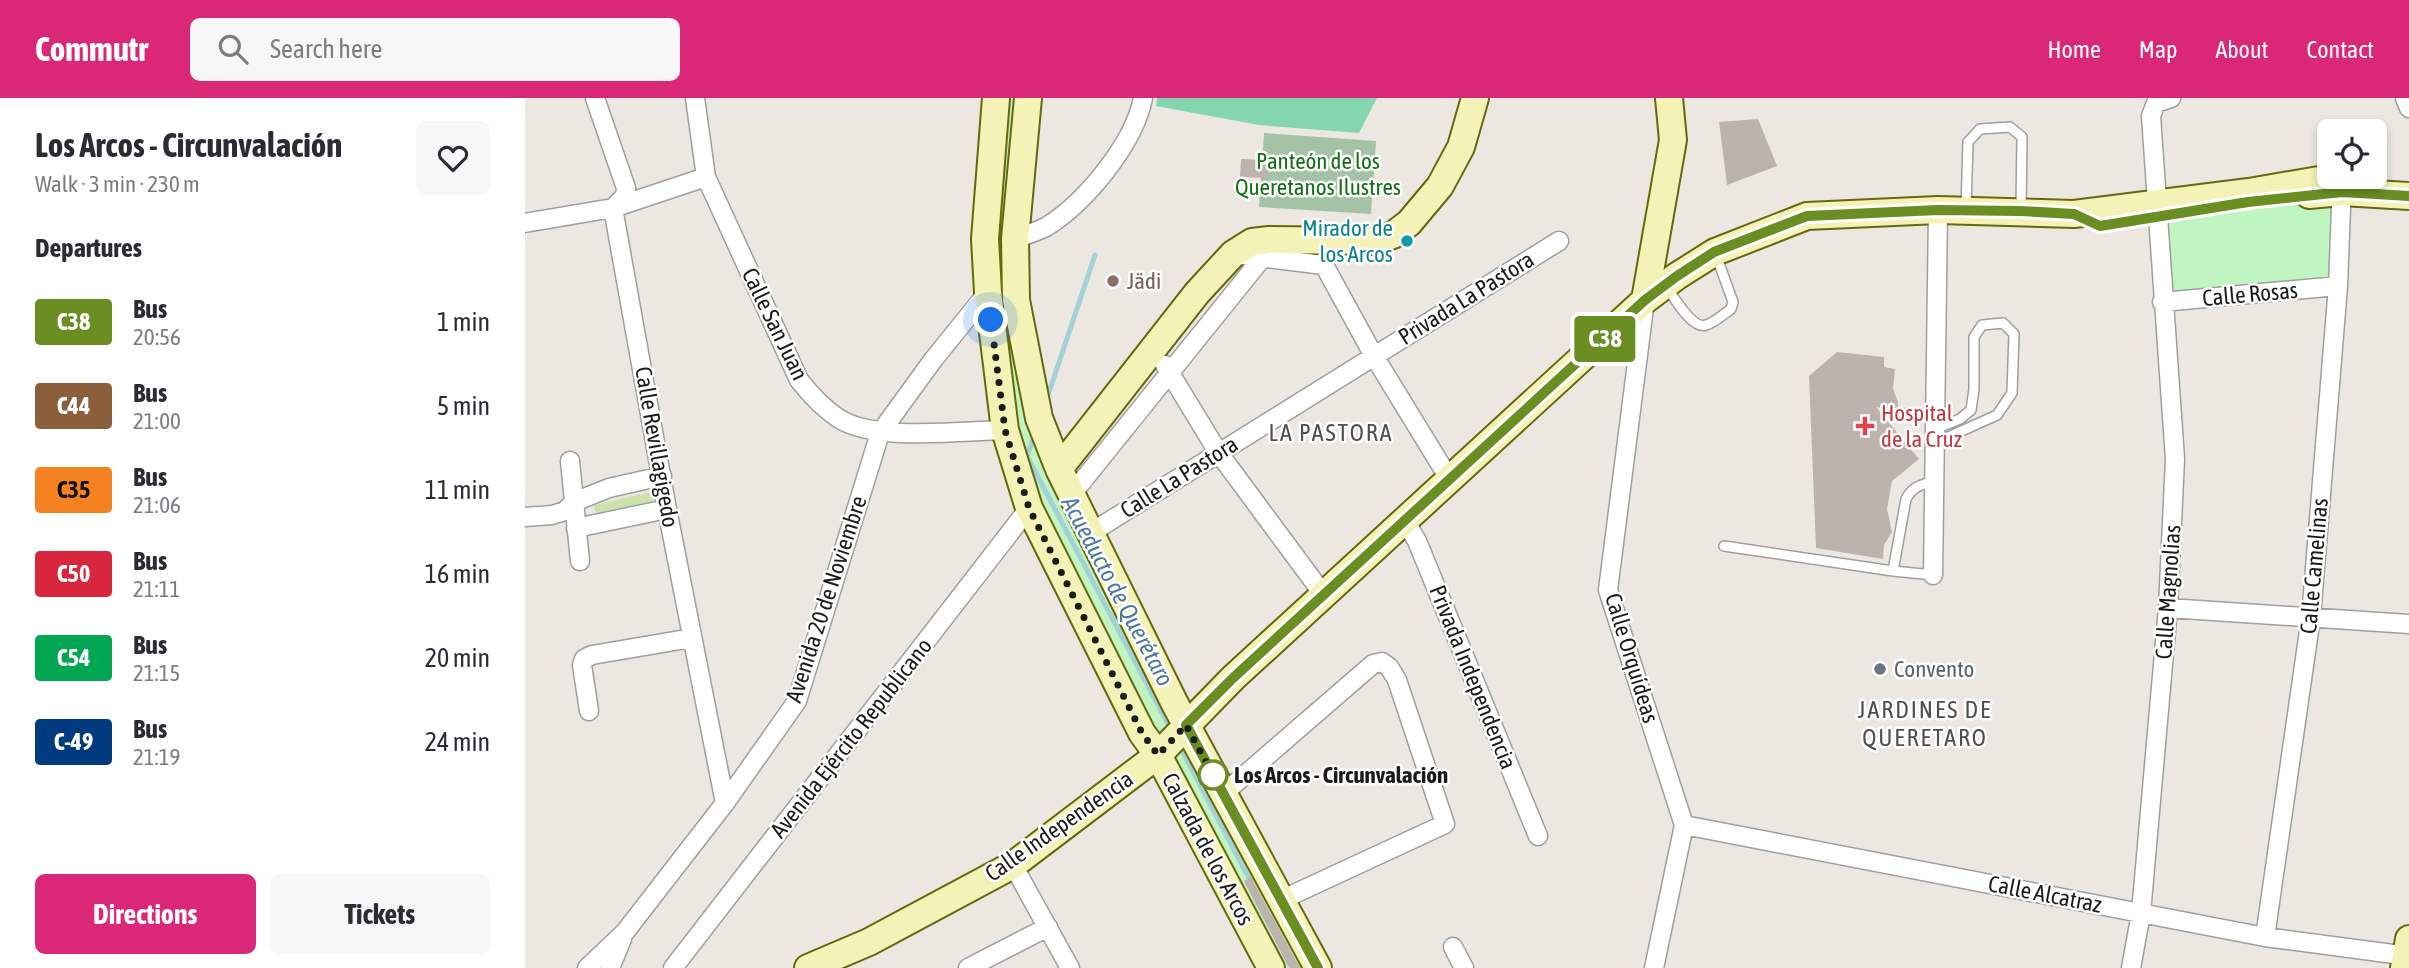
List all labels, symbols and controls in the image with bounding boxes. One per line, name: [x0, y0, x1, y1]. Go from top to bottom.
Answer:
search box: [190, 18, 680, 81]
text: Commutr: [35, 30, 148, 68]
icon: search: [214, 30, 252, 68]
text: Search here: [270, 34, 382, 64]
text: Home: [2047, 36, 2101, 63]
text: Map: [2139, 36, 2177, 63]
text: About: [2215, 36, 2268, 63]
text: Contact: [2306, 36, 2374, 63]
map controls: [2317, 119, 2387, 189]
button: locate: [2317, 119, 2387, 189]
button: heart: [416, 121, 490, 195]
text: Los Arcos - Circunvalación: [35, 126, 342, 164]
park label: Panteón de los Queretanos Ilustres: [1235, 148, 1401, 200]
text: Walk · 3 min · 230 m: [35, 171, 199, 197]
place label: Mirador de los Arcos: [1302, 215, 1393, 267]
text: Departures: [35, 233, 142, 263]
marker: Mirador de los Arcos: [1399, 233, 1415, 249]
street label: Privada La Pastora: [1394, 246, 1538, 350]
street label: Calle San Juan: [737, 264, 813, 384]
place label: Jädi: [1127, 268, 1161, 294]
marker: Jädi: [1105, 273, 1121, 289]
street label: Calle Rosas: [2201, 277, 2299, 311]
text: Bus: [133, 294, 167, 324]
your location: [973, 302, 1008, 337]
text: 1 min: [437, 307, 490, 337]
text: C38: [57, 308, 90, 335]
line badge: C38: [1565, 316, 1645, 362]
text: 20:56: [133, 324, 181, 350]
text: C38: [1588, 325, 1622, 352]
street label: Calle Revillagigedo: [630, 365, 684, 529]
text: Bus: [133, 378, 167, 408]
text: 5 min: [437, 391, 490, 421]
text: C44: [57, 392, 90, 419]
place label: Hospital de la Cruz: [1881, 400, 1962, 452]
text: 21:00: [133, 408, 181, 434]
marker: Hospital de la Cruz: [1855, 416, 1875, 436]
district label: LA PASTORA: [1269, 419, 1393, 446]
street label: Calle La Pastora: [1116, 431, 1242, 523]
text: Bus: [133, 462, 167, 492]
text: 11 min: [425, 475, 490, 505]
text: C35: [57, 476, 90, 503]
water label: Acueducto de Querétaro: [1056, 491, 1179, 690]
text: 21:06: [133, 492, 181, 518]
street label: Avenida 20 de Noviembre: [780, 493, 872, 705]
street label: Calle Camelinas: [2295, 497, 2333, 635]
street label: Calle Magnolias: [2150, 524, 2186, 660]
text: Bus: [133, 546, 167, 576]
text: 16 min: [425, 559, 490, 589]
text: C50: [57, 560, 90, 587]
text: 21:11: [133, 576, 180, 602]
street label: Privada Independencia: [1424, 581, 1522, 773]
street label: Calle Orquídeas: [1600, 590, 1664, 726]
text: Bus: [133, 630, 167, 660]
street label: Avenida Ejército Republicano: [765, 633, 937, 843]
text: 20 min: [425, 643, 490, 673]
text: C54: [57, 644, 90, 671]
place label: Convento: [1894, 656, 1974, 682]
text: 21:15: [133, 660, 180, 686]
marker: Convento: [1872, 661, 1888, 677]
district label: JARDINES DE QUERETARO: [1858, 696, 1992, 751]
text: Bus: [133, 714, 167, 744]
text: 24 min: [425, 727, 490, 757]
text: C-49: [54, 728, 93, 755]
text: 21:19: [133, 744, 180, 770]
marker: Los Arcos - Circunvalación: [1198, 760, 1228, 790]
place label: Los Arcos - Circunvalación: [1234, 762, 1448, 788]
street label: Calle Independencia: [980, 765, 1138, 887]
street label: Calzada de los Arcos: [1157, 768, 1259, 930]
street label: Calle Alcatraz: [1986, 870, 2104, 918]
button: Directions: [35, 874, 256, 954]
button: Tickets: [270, 874, 490, 954]

